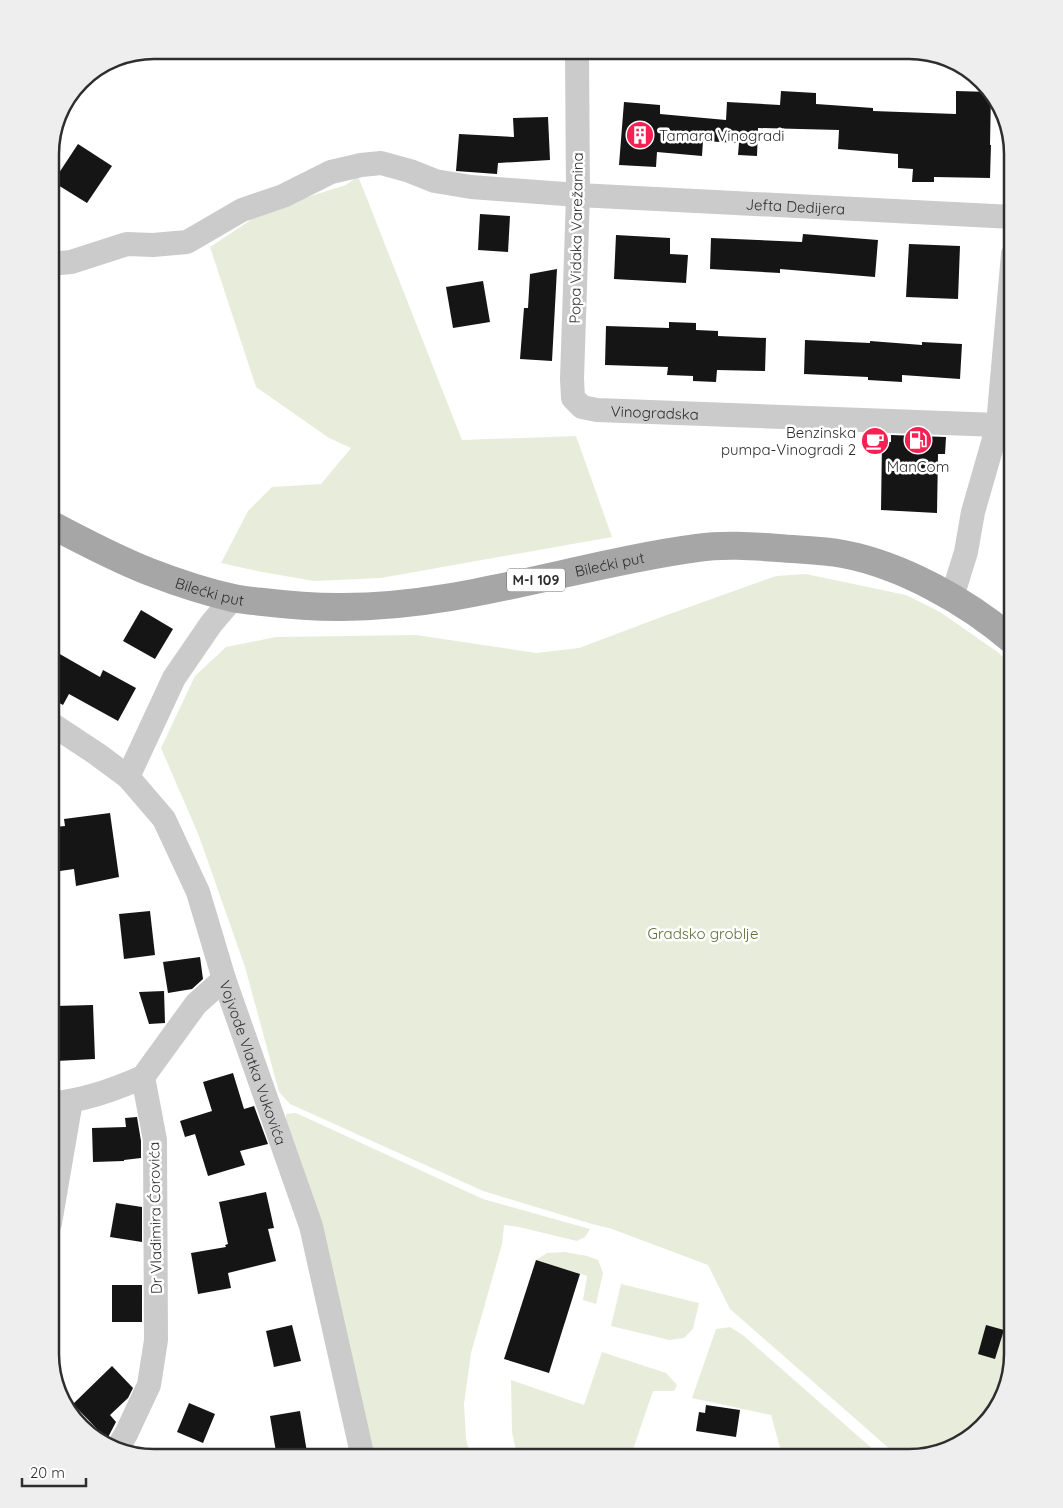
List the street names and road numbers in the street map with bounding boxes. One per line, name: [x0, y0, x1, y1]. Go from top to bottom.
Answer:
street label: Popa Vidaka Varežanina: [565, 152, 587, 324]
street label: Jefta Dedijera: [745, 194, 846, 218]
street label: Vinogradska: [610, 401, 699, 423]
street label: Bilećki put: [573, 547, 646, 581]
road number: M-I 109: [507, 568, 565, 592]
street label: Bilećki put: [173, 572, 245, 609]
street label: Vojvode Vlatka Vukovića: [216, 978, 291, 1147]
street label: Dr Vladimira Ćorovića: [144, 1142, 166, 1294]

